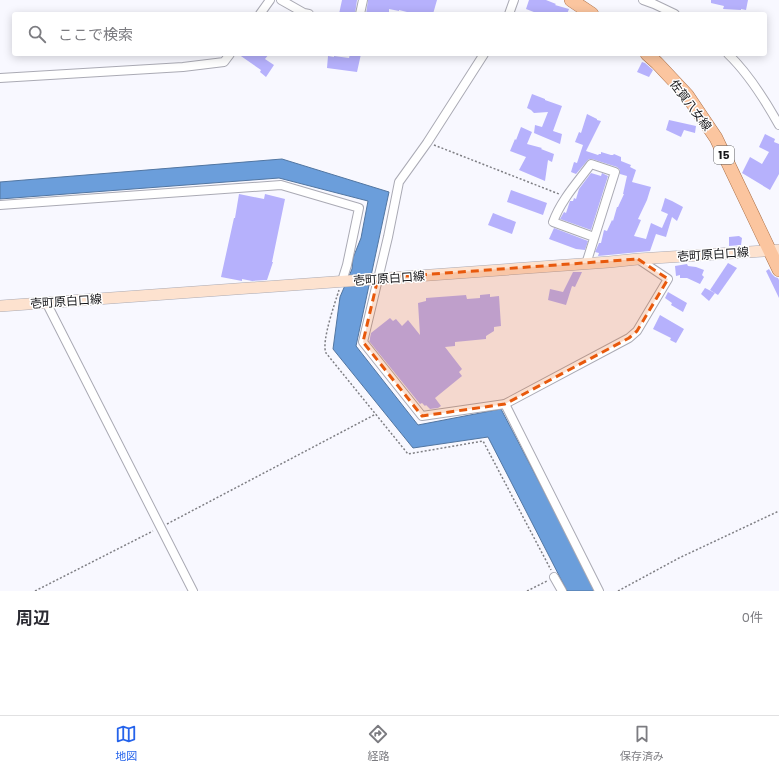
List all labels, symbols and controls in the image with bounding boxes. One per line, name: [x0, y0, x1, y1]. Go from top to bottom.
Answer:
search box: [12, 12, 767, 56]
icon: search: [26, 23, 48, 45]
text: ここで検索: [58, 24, 133, 45]
street label: 佐賀八女線: [666, 76, 716, 134]
road number: 15: [714, 146, 734, 164]
street label: 壱町原白口線: [676, 243, 750, 265]
street label: 壱町原白口線: [352, 267, 426, 289]
street label: 壱町原白口線: [29, 290, 103, 312]
text: 周辺: [16, 606, 50, 630]
text: 0件: [742, 608, 763, 627]
tab: 地図: [115, 723, 137, 765]
tab: 経路: [367, 723, 389, 765]
tab: 保存済み: [620, 723, 664, 765]

